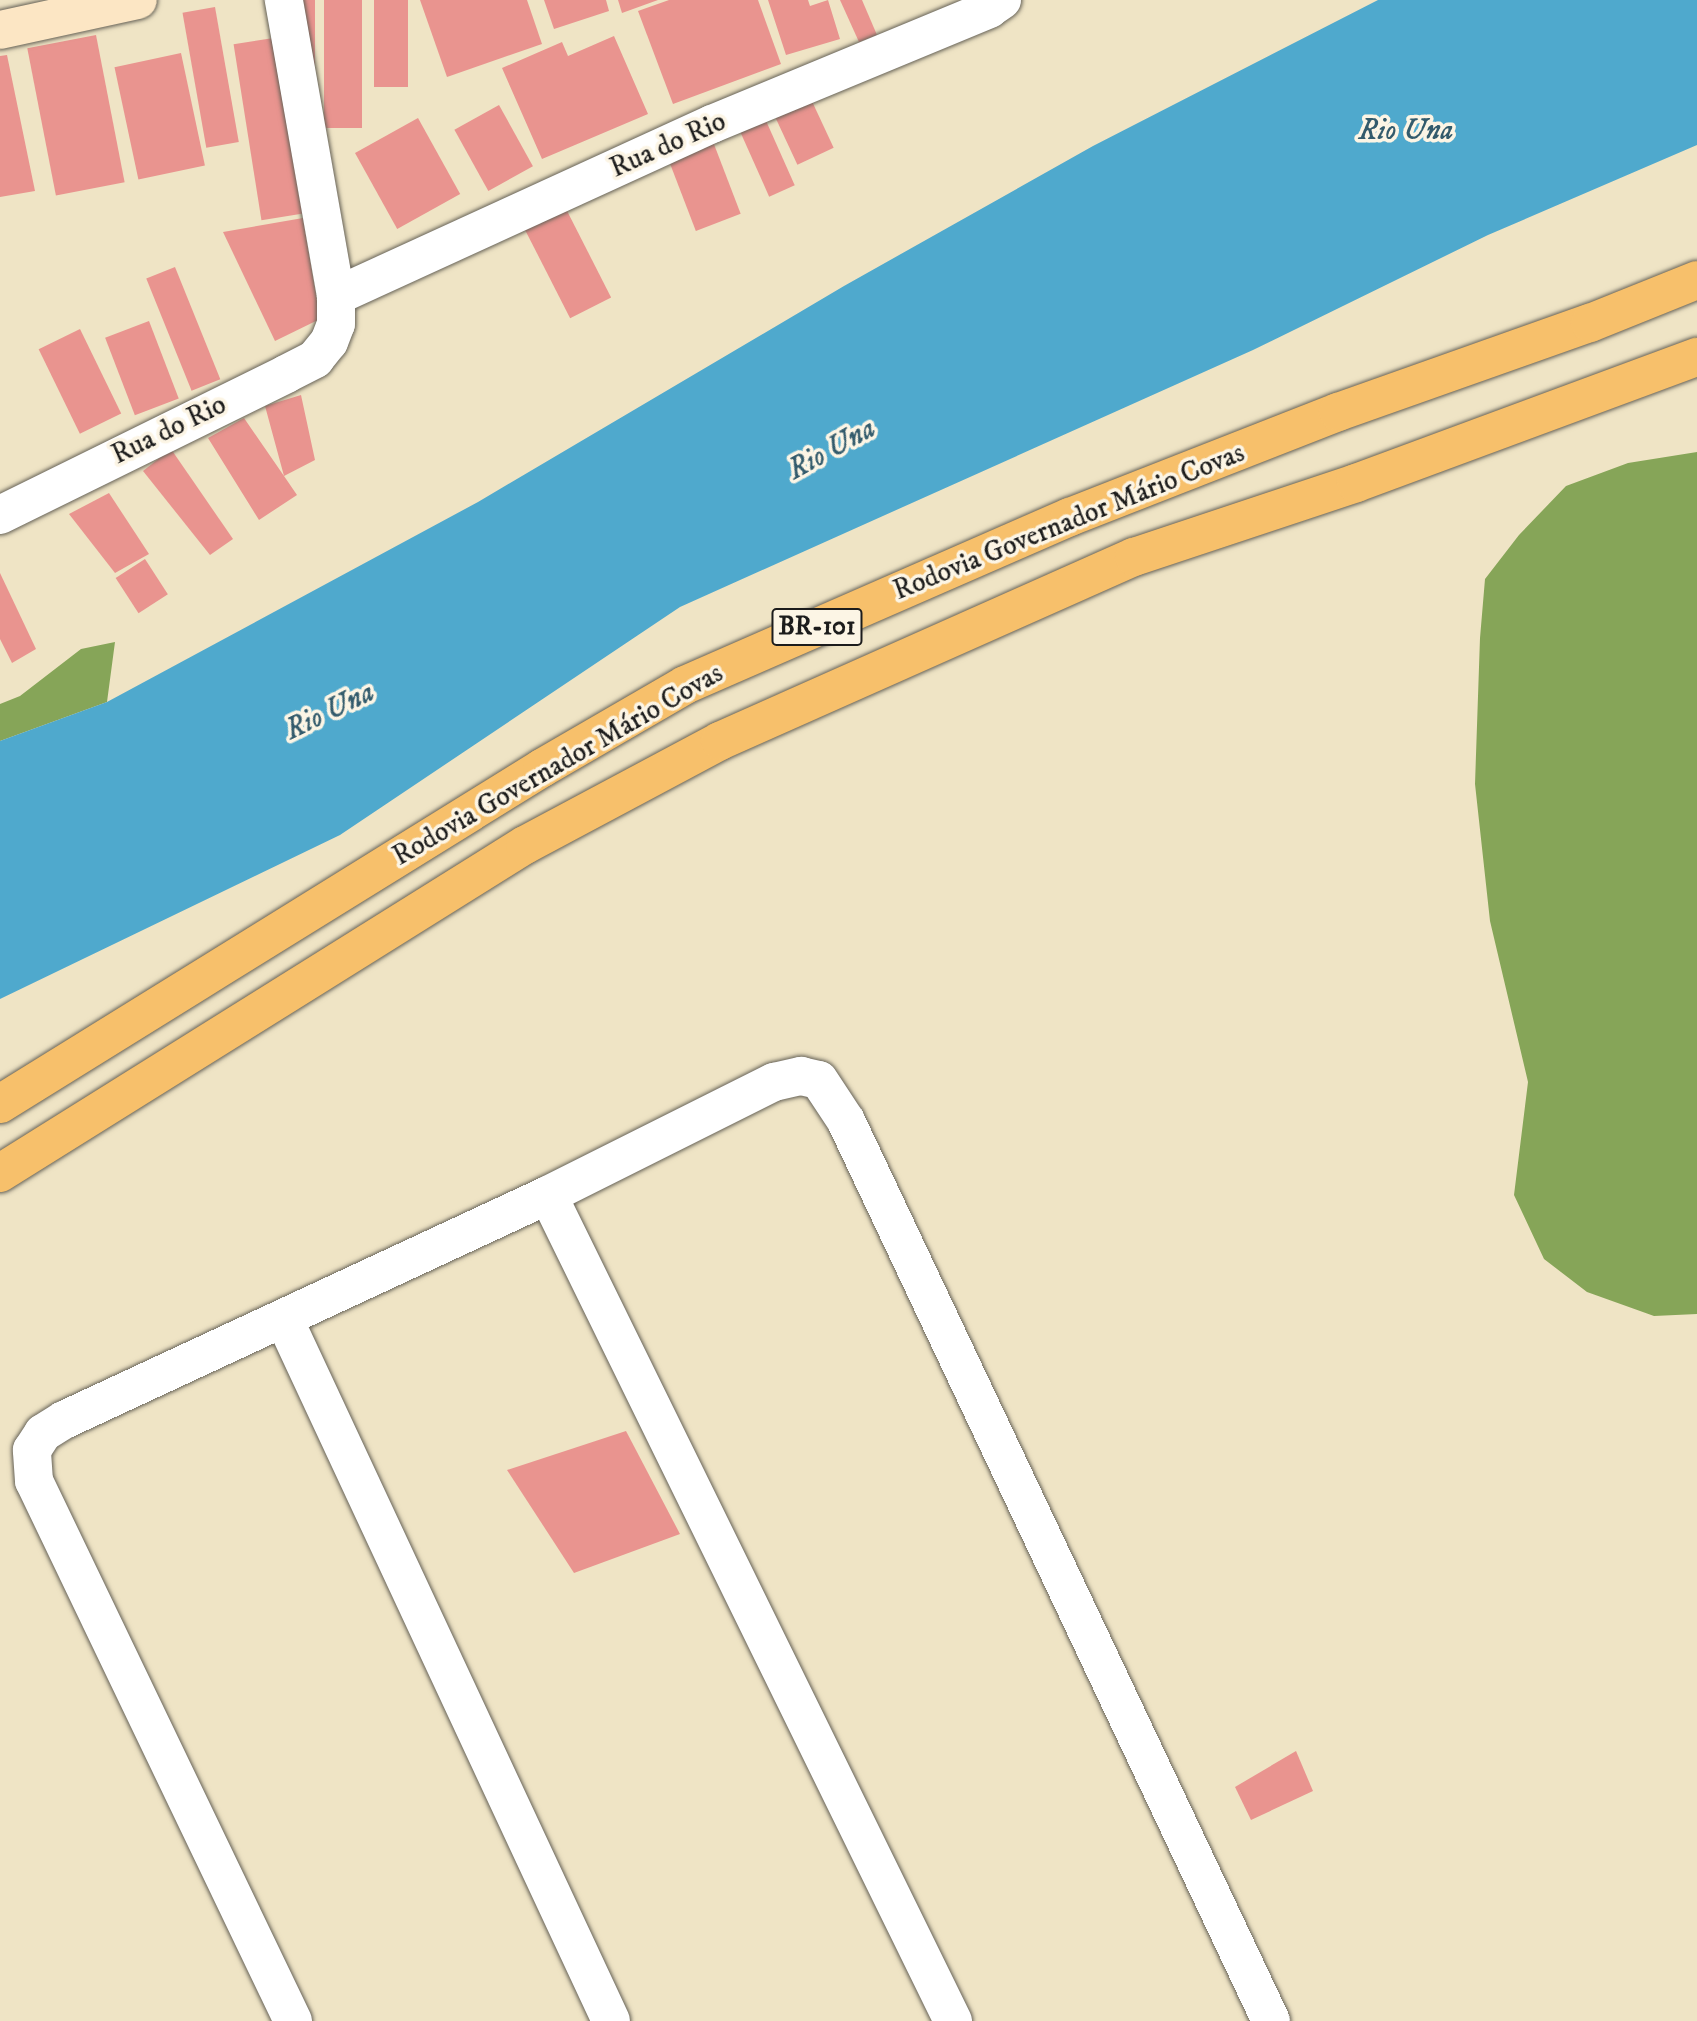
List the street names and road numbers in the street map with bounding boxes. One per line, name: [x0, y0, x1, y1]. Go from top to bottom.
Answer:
street label: Rua do Rio: [605, 105, 731, 185]
street label: Rua do Rio: [106, 388, 232, 472]
street label: Rodovia Governador Mário Covas: [889, 436, 1249, 608]
road number: BR-101: [770, 604, 864, 650]
street label: Rodovia Governador Mário Covas: [387, 657, 729, 873]

